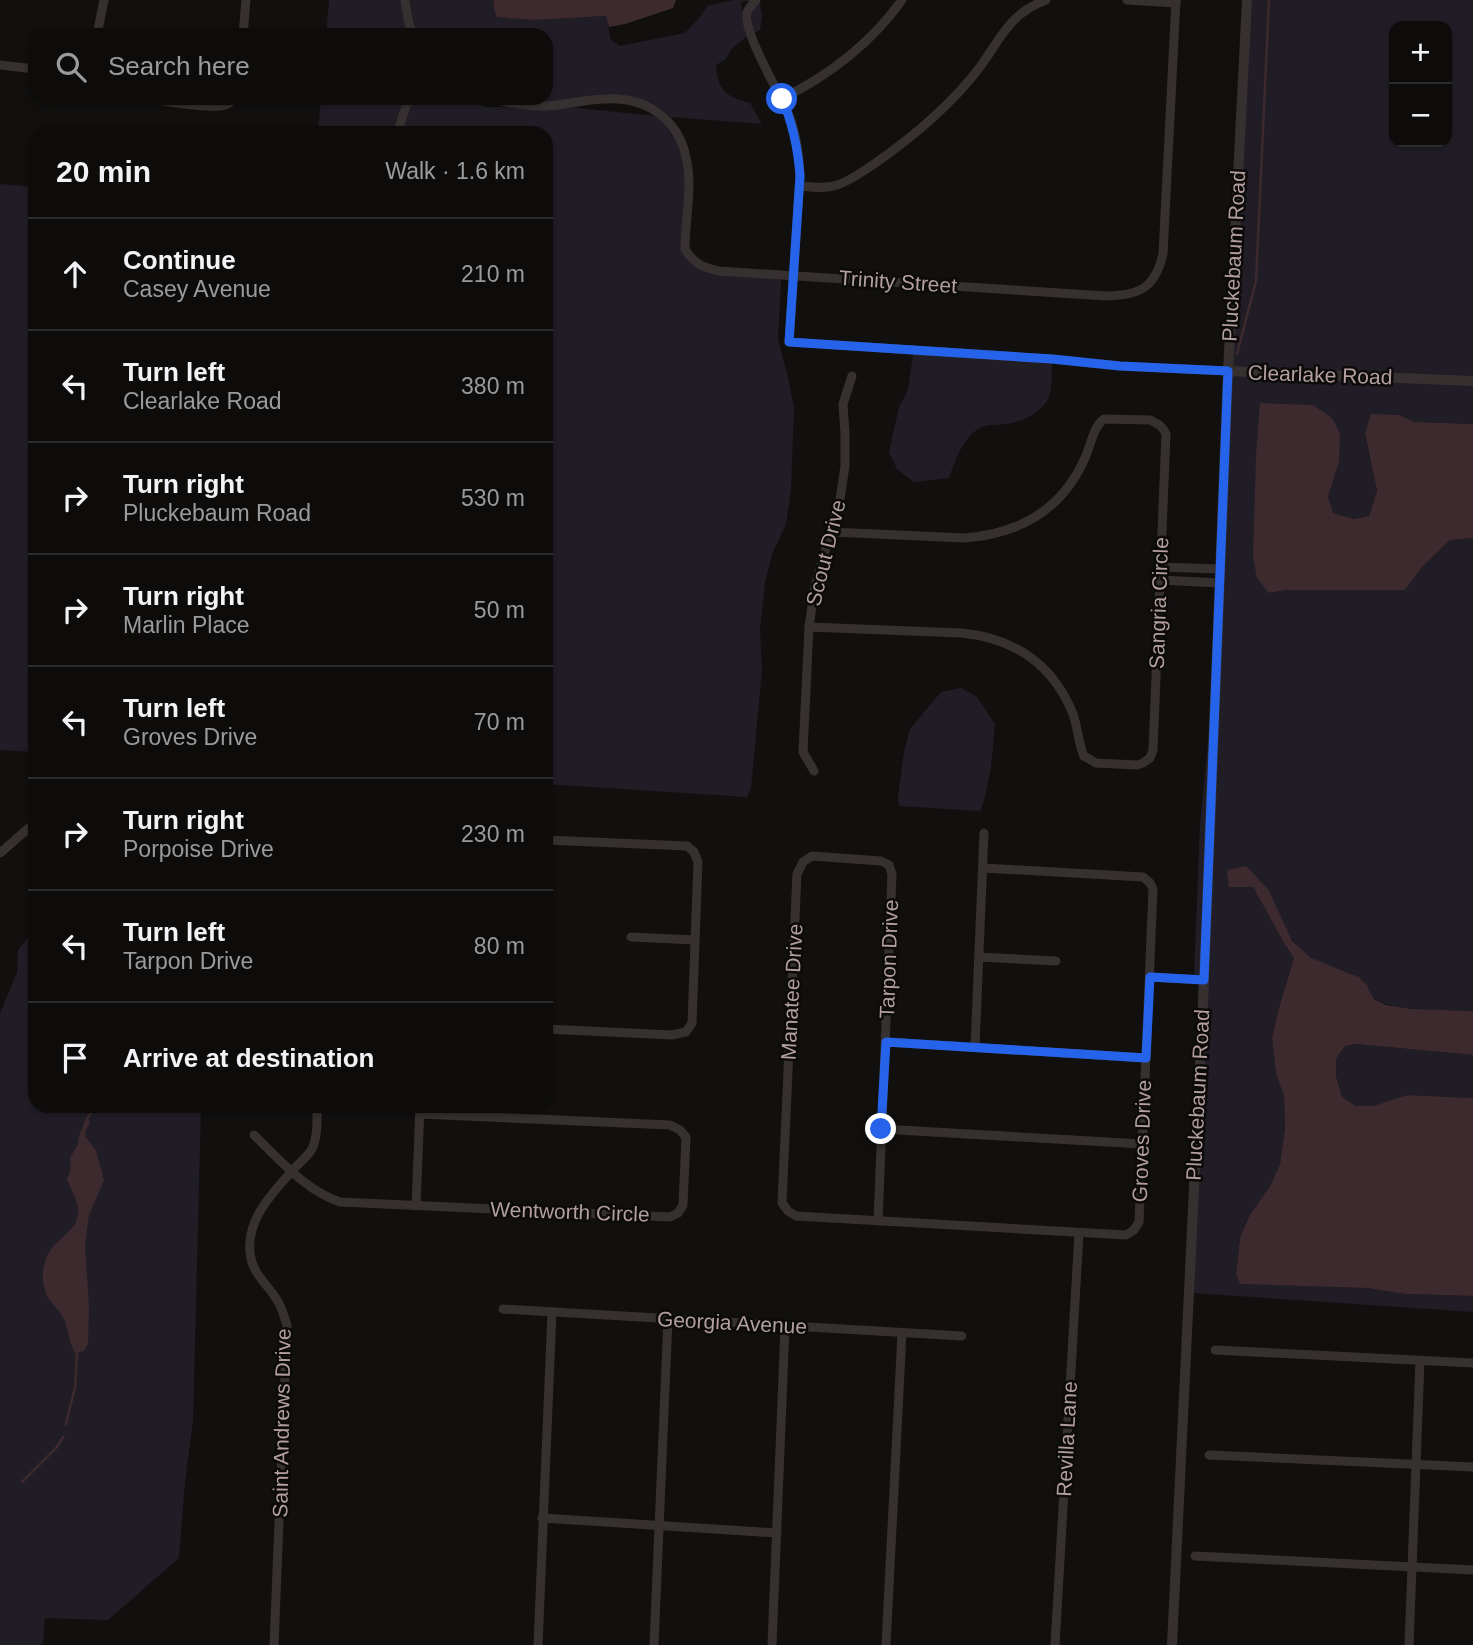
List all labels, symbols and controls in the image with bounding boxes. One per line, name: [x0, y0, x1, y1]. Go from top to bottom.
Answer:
map controls: [1389, 21, 1452, 147]
button: +: [1389, 21, 1452, 84]
search box: [28, 28, 553, 105]
icon: search: [52, 48, 90, 86]
text: Search here: [108, 51, 250, 81]
route start: [766, 83, 797, 114]
button: −: [1389, 84, 1452, 147]
text: 20 min: [56, 155, 151, 188]
text: Walk · 1.6 km: [385, 158, 525, 184]
street label: Pluckebaum Road: [1218, 170, 1249, 342]
text: Continue: [123, 245, 236, 275]
icon: ahead: [56, 255, 94, 293]
text: 210 m: [461, 261, 525, 287]
street label: Trinity Street: [838, 266, 958, 297]
text: Casey Avenue: [123, 276, 271, 302]
text: Turn left: [123, 357, 225, 387]
street label: Clearlake Road: [1247, 360, 1393, 389]
icon: left: [56, 367, 94, 405]
text: 380 m: [461, 373, 525, 399]
text: Clearlake Road: [123, 388, 282, 414]
text: Turn right: [123, 469, 244, 499]
icon: right: [56, 479, 94, 517]
text: 530 m: [461, 485, 525, 511]
street label: Scout Drive: [801, 497, 850, 608]
text: Pluckebaum Road: [123, 500, 311, 526]
street label: Sangria Circle: [1145, 537, 1172, 669]
text: Turn right: [123, 581, 244, 611]
icon: right: [56, 591, 94, 629]
text: 50 m: [474, 597, 525, 623]
text: Marlin Place: [123, 612, 250, 638]
text: Turn left: [123, 693, 225, 723]
icon: left: [56, 703, 94, 741]
text: 70 m: [474, 709, 525, 735]
text: Groves Drive: [123, 724, 257, 750]
text: Turn right: [123, 805, 244, 835]
icon: right: [56, 815, 94, 853]
text: 230 m: [461, 821, 525, 847]
text: Porpoise Drive: [123, 836, 274, 862]
street label: Tarpon Drive: [875, 899, 902, 1019]
text: Turn left: [123, 917, 225, 947]
street label: Manatee Drive: [776, 923, 807, 1061]
icon: left: [56, 927, 94, 965]
text: 80 m: [474, 933, 525, 959]
text: Tarpon Drive: [123, 948, 253, 974]
street label: Pluckebaum Road: [1182, 1009, 1213, 1181]
icon: arrive: [56, 1039, 94, 1077]
text: Arrive at destination: [123, 1043, 374, 1073]
street label: Groves Drive: [1128, 1079, 1155, 1203]
route end: [865, 1113, 896, 1144]
street label: Wentworth Circle: [490, 1197, 650, 1226]
street label: Georgia Avenue: [656, 1307, 808, 1338]
street label: Saint Andrews Drive: [268, 1328, 295, 1518]
street label: Revilla Lane: [1052, 1381, 1081, 1497]

